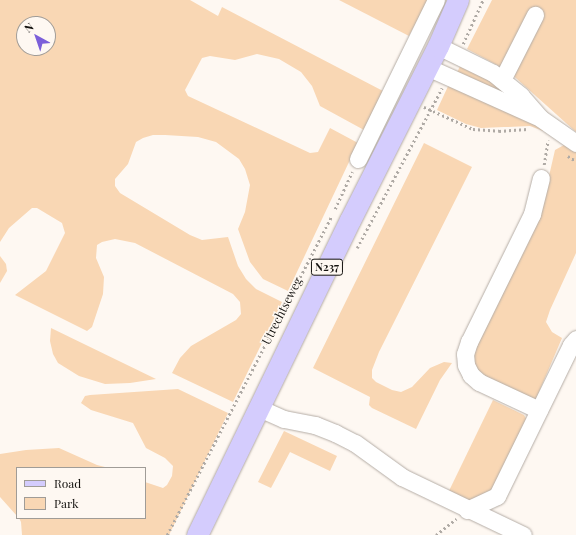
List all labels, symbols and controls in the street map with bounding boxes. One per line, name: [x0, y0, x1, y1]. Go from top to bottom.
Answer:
north arrow: [16, 16, 56, 56]
text: N: [21, 19, 36, 35]
road number: N237: [310, 258, 344, 276]
street label: Utrechtseweg: [259, 275, 305, 347]
legend: [16, 467, 146, 519]
text: Road: [54, 475, 81, 491]
text: Park: [54, 495, 79, 511]

